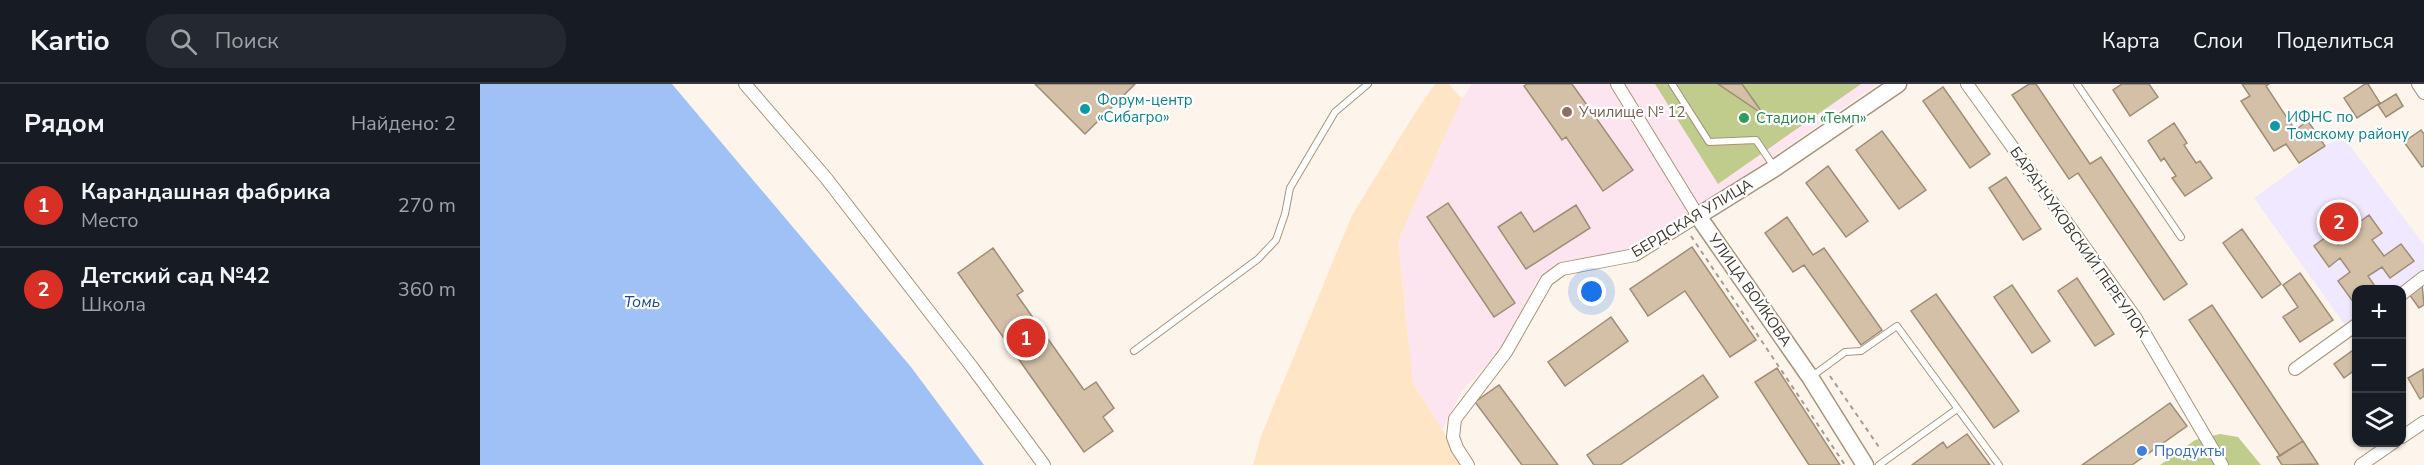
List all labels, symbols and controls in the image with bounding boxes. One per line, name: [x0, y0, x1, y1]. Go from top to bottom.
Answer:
search box: [146, 14, 566, 68]
text: Kartio: [30, 22, 110, 60]
icon: search: [167, 25, 200, 58]
text: Поиск: [215, 26, 279, 56]
text: Карта: [2102, 27, 2160, 55]
text: Слои: [2193, 27, 2243, 55]
text: Поделиться: [2276, 27, 2394, 55]
place label: Форум-центр «Сибагро»: [1097, 90, 1193, 127]
marker: Форум-центр «Сибагро»: [1078, 102, 1092, 116]
place label: Училище № 12: [1578, 102, 1685, 122]
marker: Училище № 12: [1560, 105, 1574, 119]
text: Рядом: [24, 106, 105, 141]
place label: ИФНС по Томскому району: [2287, 107, 2409, 144]
place label: Стадион «Темп»: [1756, 108, 1867, 128]
text: Найдено: 2: [351, 110, 456, 137]
marker: Стадион «Темп»: [1737, 111, 1751, 125]
marker: ИФНС по Томскому району: [2268, 119, 2282, 133]
street label: БАРАНЧУКОВСКИЙ ПЕРЕУЛОК: [2005, 143, 2153, 342]
street label: БЕРДСКАЯ УЛИЦА: [1628, 174, 1756, 262]
text: Карандашная фабрика: [81, 177, 331, 207]
text: 1: [38, 192, 50, 219]
text: 270 m: [398, 192, 456, 219]
pin: 2: [2320, 200, 2358, 244]
text: Место: [81, 207, 139, 234]
street label: УЛИЦА ВОЙКОВА: [1703, 229, 1796, 350]
text: Детский сад №42: [81, 261, 270, 291]
text: 2: [38, 276, 50, 303]
text: 360 m: [398, 276, 456, 303]
your location: [1577, 277, 1606, 306]
map controls: [2352, 285, 2406, 447]
button: +: [2352, 285, 2406, 339]
text: Школа: [81, 291, 146, 318]
water label: Томь: [624, 291, 660, 313]
pin: 1: [1006, 316, 1046, 360]
button: −: [2352, 339, 2406, 393]
button: layers: [2352, 393, 2406, 447]
place label: Продукты: [2154, 441, 2225, 461]
marker: Продукты: [2135, 444, 2149, 458]

